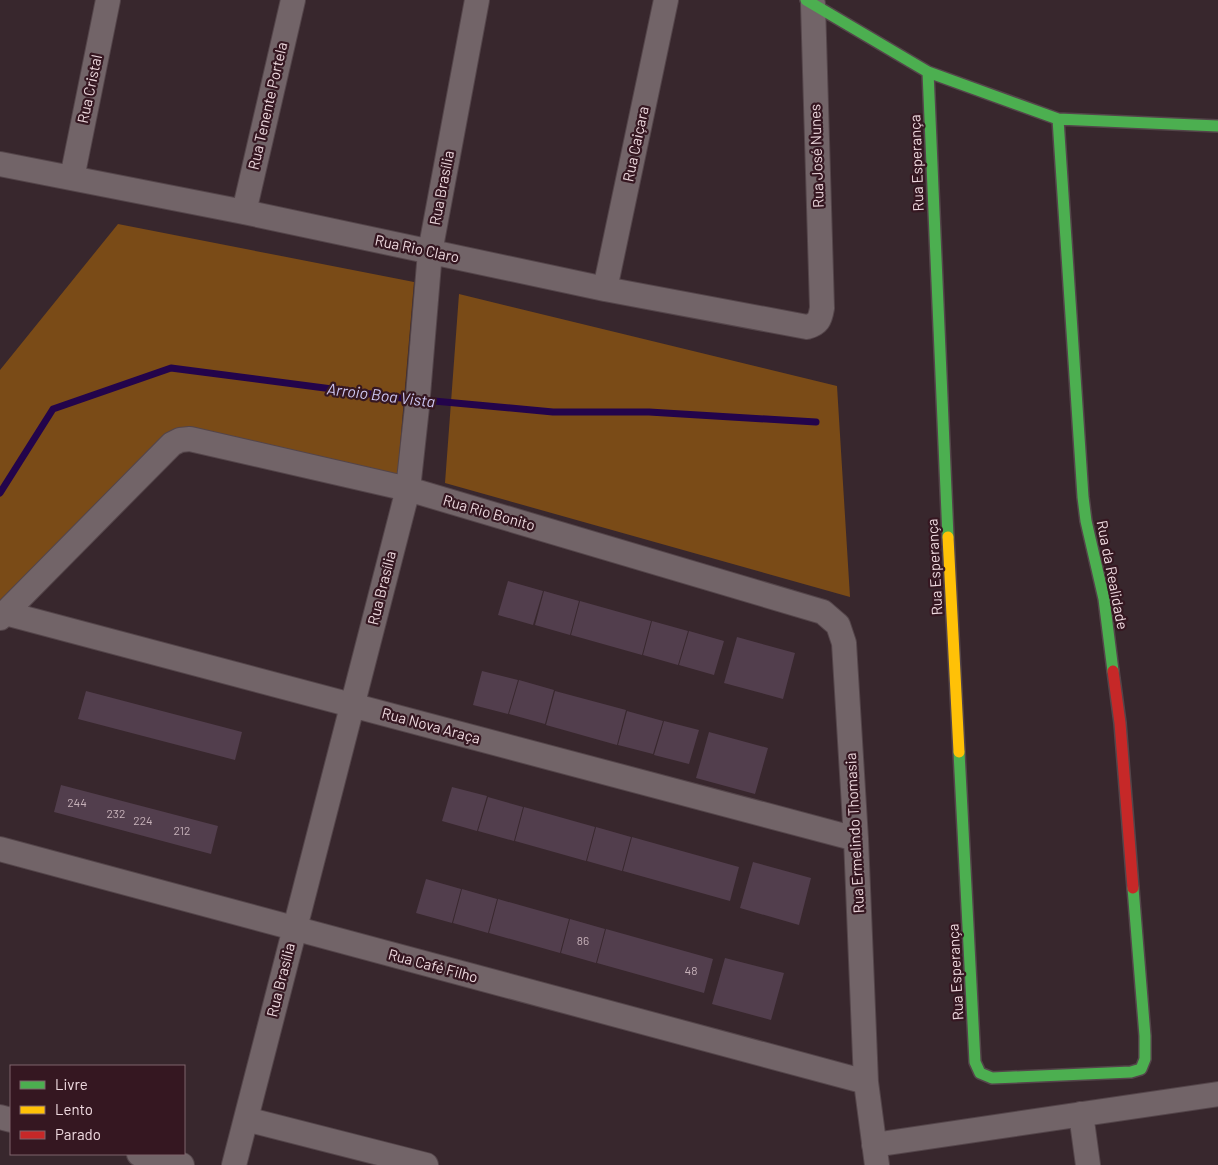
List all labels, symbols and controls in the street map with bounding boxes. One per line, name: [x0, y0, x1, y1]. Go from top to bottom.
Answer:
street label: Rua Tenente Portela: [244, 40, 290, 171]
street label: Rua Cristal: [73, 53, 105, 125]
street label: Rua Caiçara: [618, 104, 652, 183]
street label: Rua José Nunes: [805, 104, 827, 208]
street label: Rua Esperança: [905, 114, 927, 212]
street label: Rua Brasília: [425, 149, 457, 227]
street label: Rua Rio Claro: [373, 230, 461, 266]
water label: Arroio Boa Vista: [326, 378, 436, 411]
street label: Rua Rio Bonito: [441, 490, 537, 534]
street label: Rua Esperança: [922, 518, 946, 616]
street label: Rua da Realidade: [1094, 519, 1132, 631]
street label: Rua Brasília: [363, 549, 399, 627]
street label: Rua Nova Araça: [380, 703, 482, 747]
street label: Rua Ermelindo Thomasia: [841, 752, 867, 914]
house number: 244: [67, 795, 87, 809]
house number: 232: [107, 806, 125, 820]
house number: 224: [133, 813, 153, 827]
house number: 212: [174, 823, 190, 837]
street label: Rua Esperança: [943, 923, 967, 1021]
house number: 86: [577, 933, 589, 947]
street label: Rua Brasília: [262, 941, 298, 1019]
street label: Rua Café Filho: [386, 944, 480, 986]
house number: 48: [685, 963, 697, 977]
legend: [10, 1065, 185, 1155]
text: Livre: [55, 1075, 88, 1093]
text: Lento: [55, 1100, 93, 1118]
text: Parado: [55, 1125, 101, 1143]

